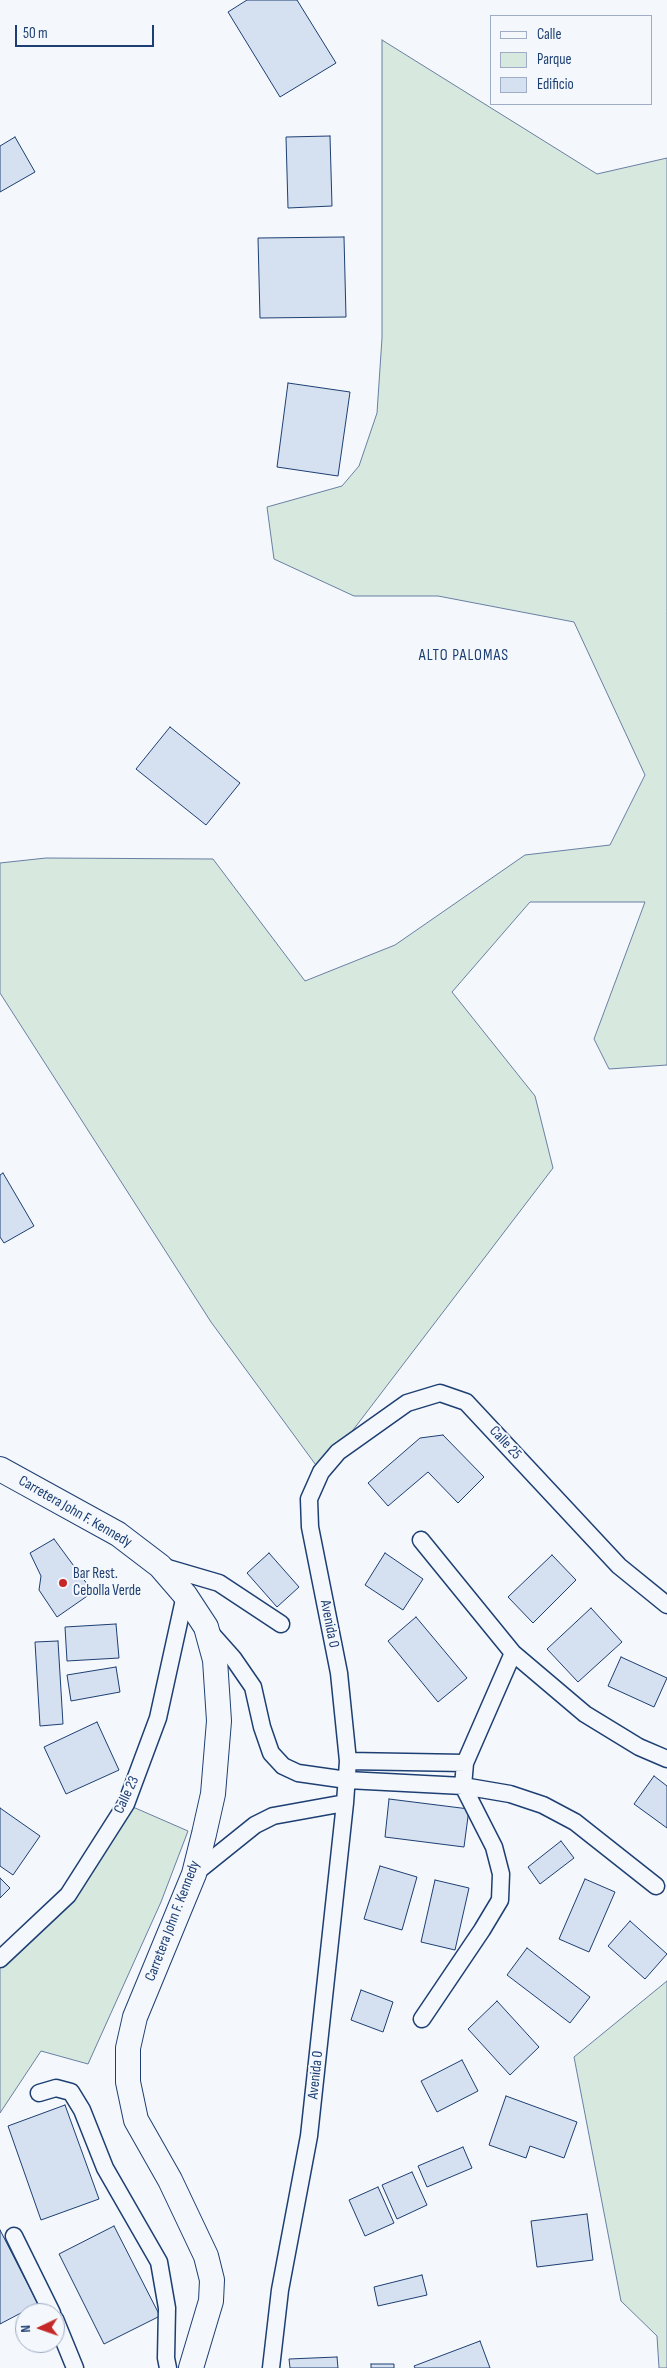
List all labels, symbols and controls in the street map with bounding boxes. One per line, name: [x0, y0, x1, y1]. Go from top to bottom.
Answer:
scale bar: [18, 15, 156, 47]
legend: [490, 15, 652, 105]
text: 50 m: [23, 24, 48, 43]
text: Calle: [537, 25, 561, 44]
text: Parque: [537, 50, 572, 69]
text: Edificio: [537, 75, 574, 94]
district label: ALTO PALOMAS: [417, 646, 511, 666]
street label: Calle 25: [485, 1423, 525, 1463]
street label: Carretera John F. Kennedy: [15, 1472, 135, 1552]
place label: Bar Rest. Cebolla Verde: [73, 1565, 141, 1600]
marker: Bar Rest. Cebolla Verde: [57, 1577, 69, 1589]
street label: Avenida 0: [316, 1599, 342, 1649]
street label: Calle 23: [111, 1773, 143, 1817]
street label: Carretera John F. Kennedy: [142, 1858, 204, 1984]
street label: Avenida 0: [305, 2050, 327, 2100]
north arrow: [15, 2303, 65, 2353]
text: N: [17, 2325, 34, 2333]

